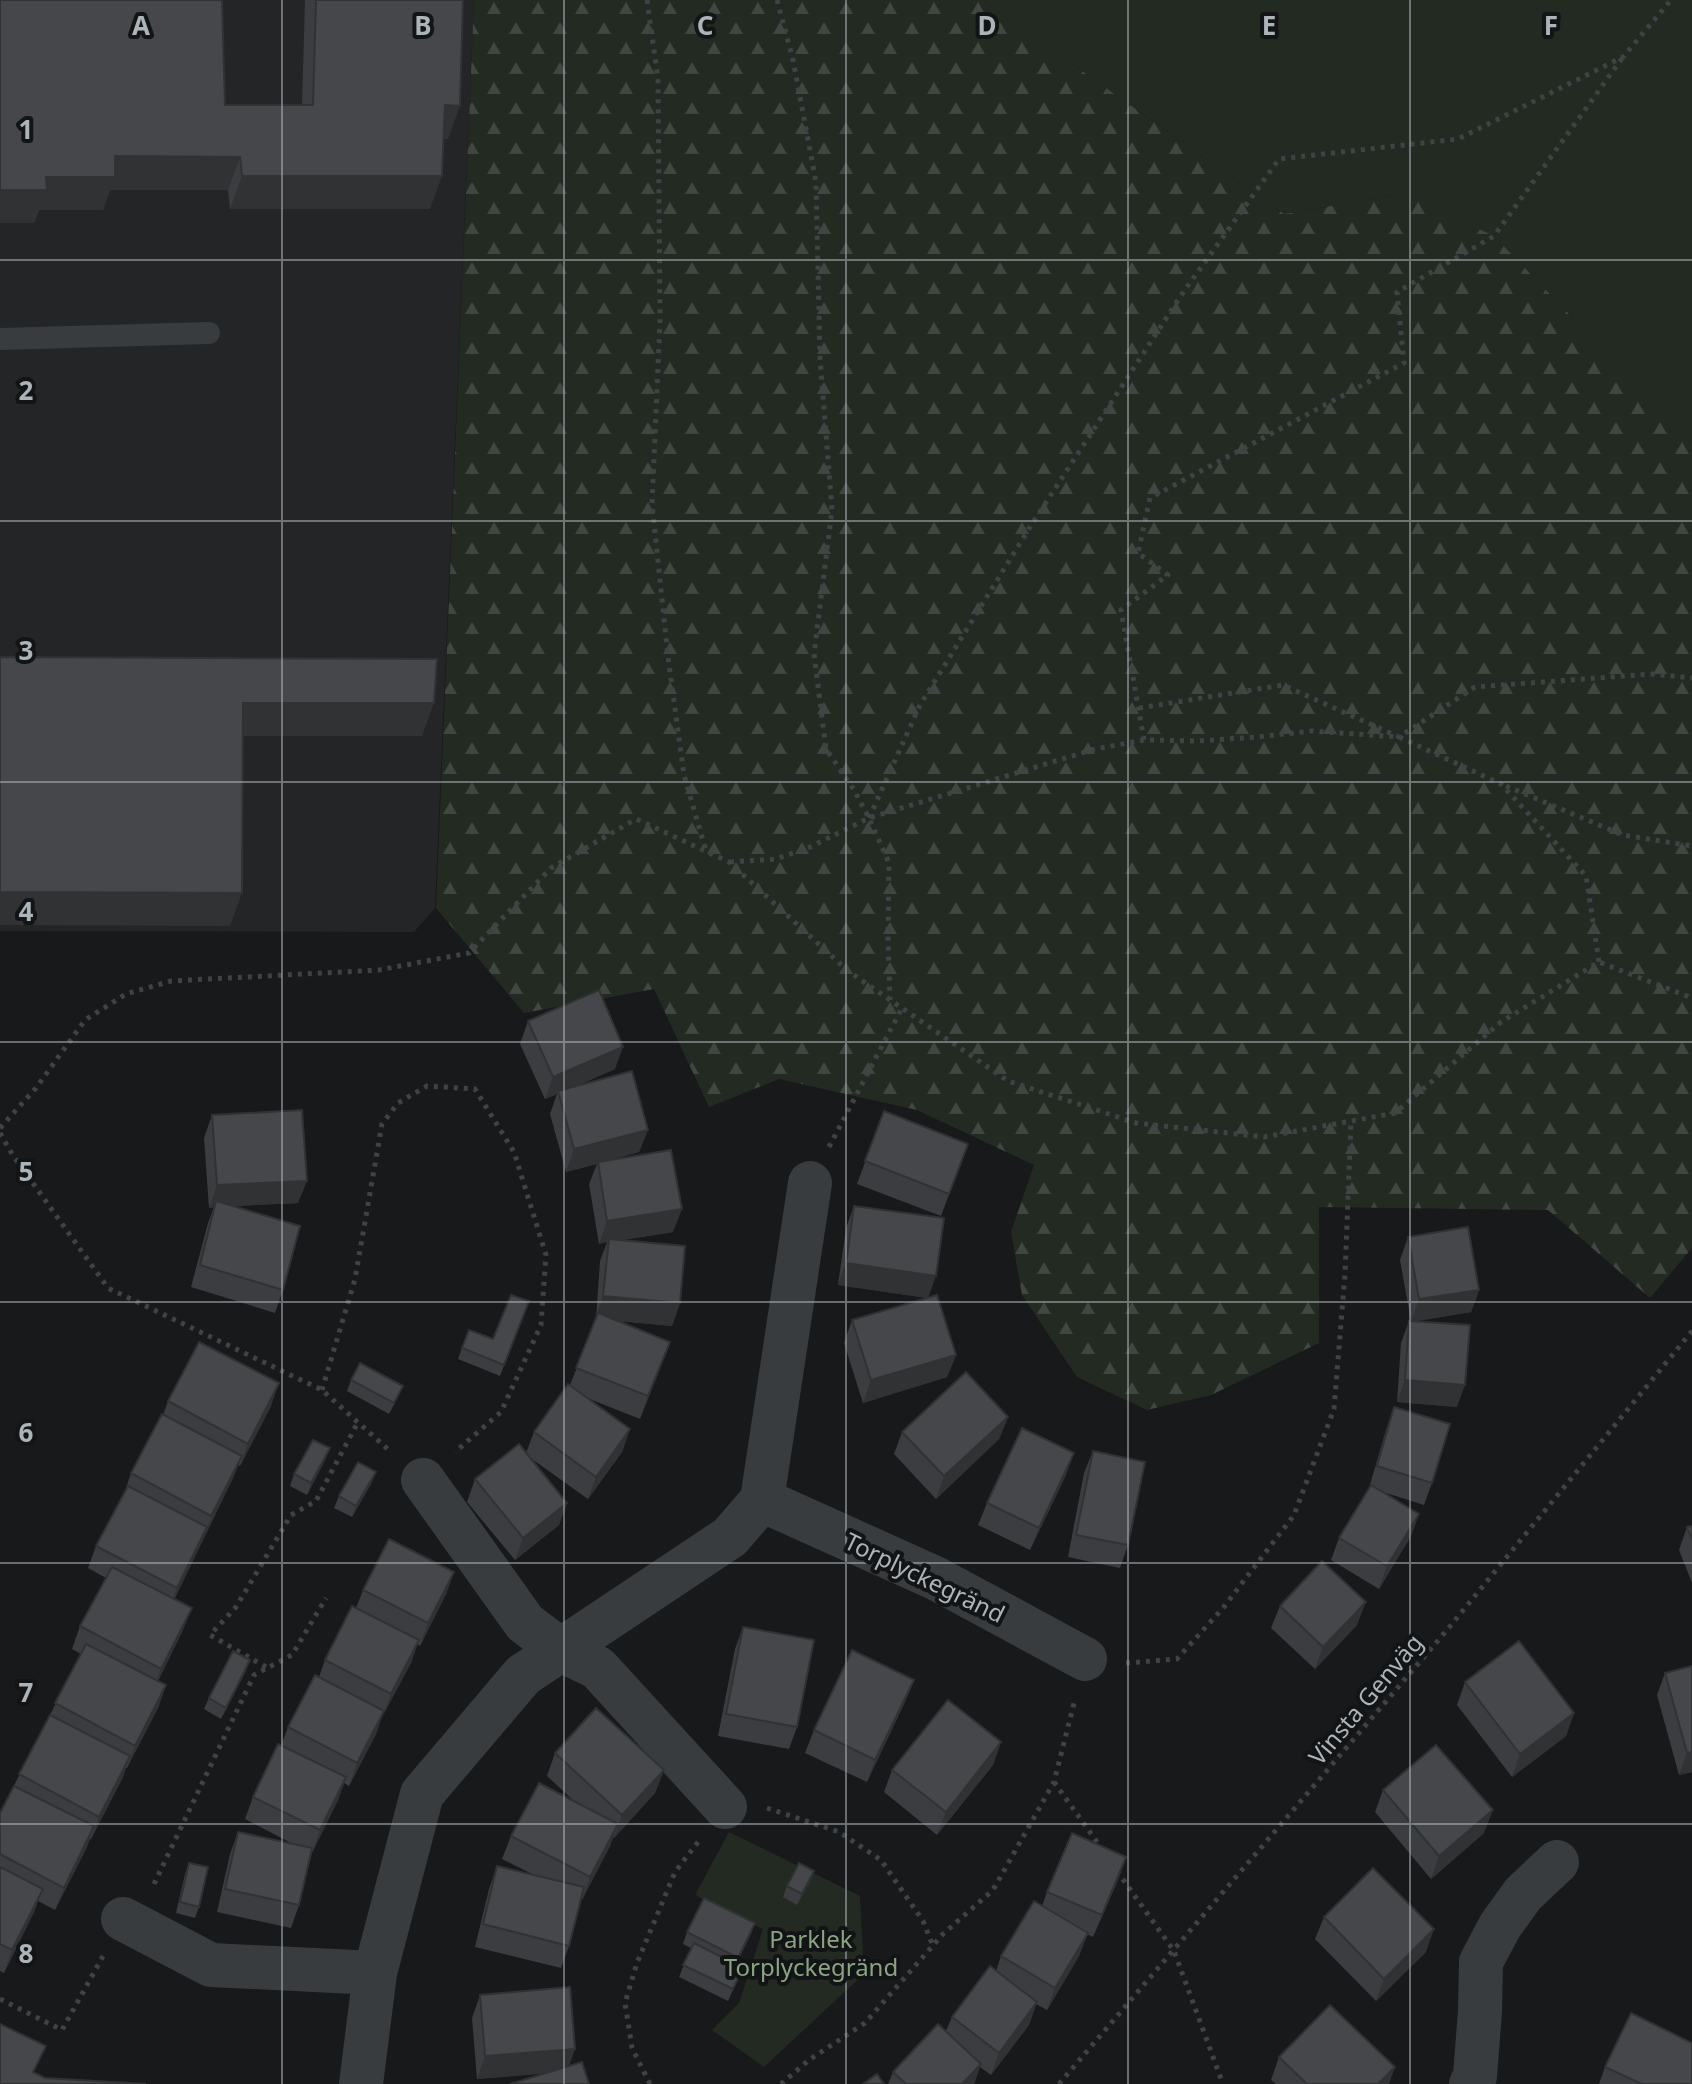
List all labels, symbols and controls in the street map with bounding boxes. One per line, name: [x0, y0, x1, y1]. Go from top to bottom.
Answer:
text: A: [132, 7, 150, 43]
text: B: [414, 7, 432, 43]
text: C: [697, 7, 713, 43]
text: D: [977, 7, 997, 43]
text: E: [1262, 7, 1276, 43]
text: F: [1544, 7, 1558, 43]
text: 1: [19, 111, 33, 147]
text: 2: [19, 372, 34, 408]
text: 3: [19, 632, 33, 668]
text: 4: [19, 893, 34, 929]
text: 5: [19, 1153, 33, 1189]
text: 6: [19, 1414, 34, 1450]
street label: Torplyckegränd: [839, 1524, 1011, 1630]
street label: Vinsta Genväg: [1300, 1627, 1430, 1771]
text: 7: [19, 1674, 34, 1710]
park label: Parklek Torplyckegränd: [724, 1922, 898, 1983]
text: 8: [19, 1935, 33, 1971]

